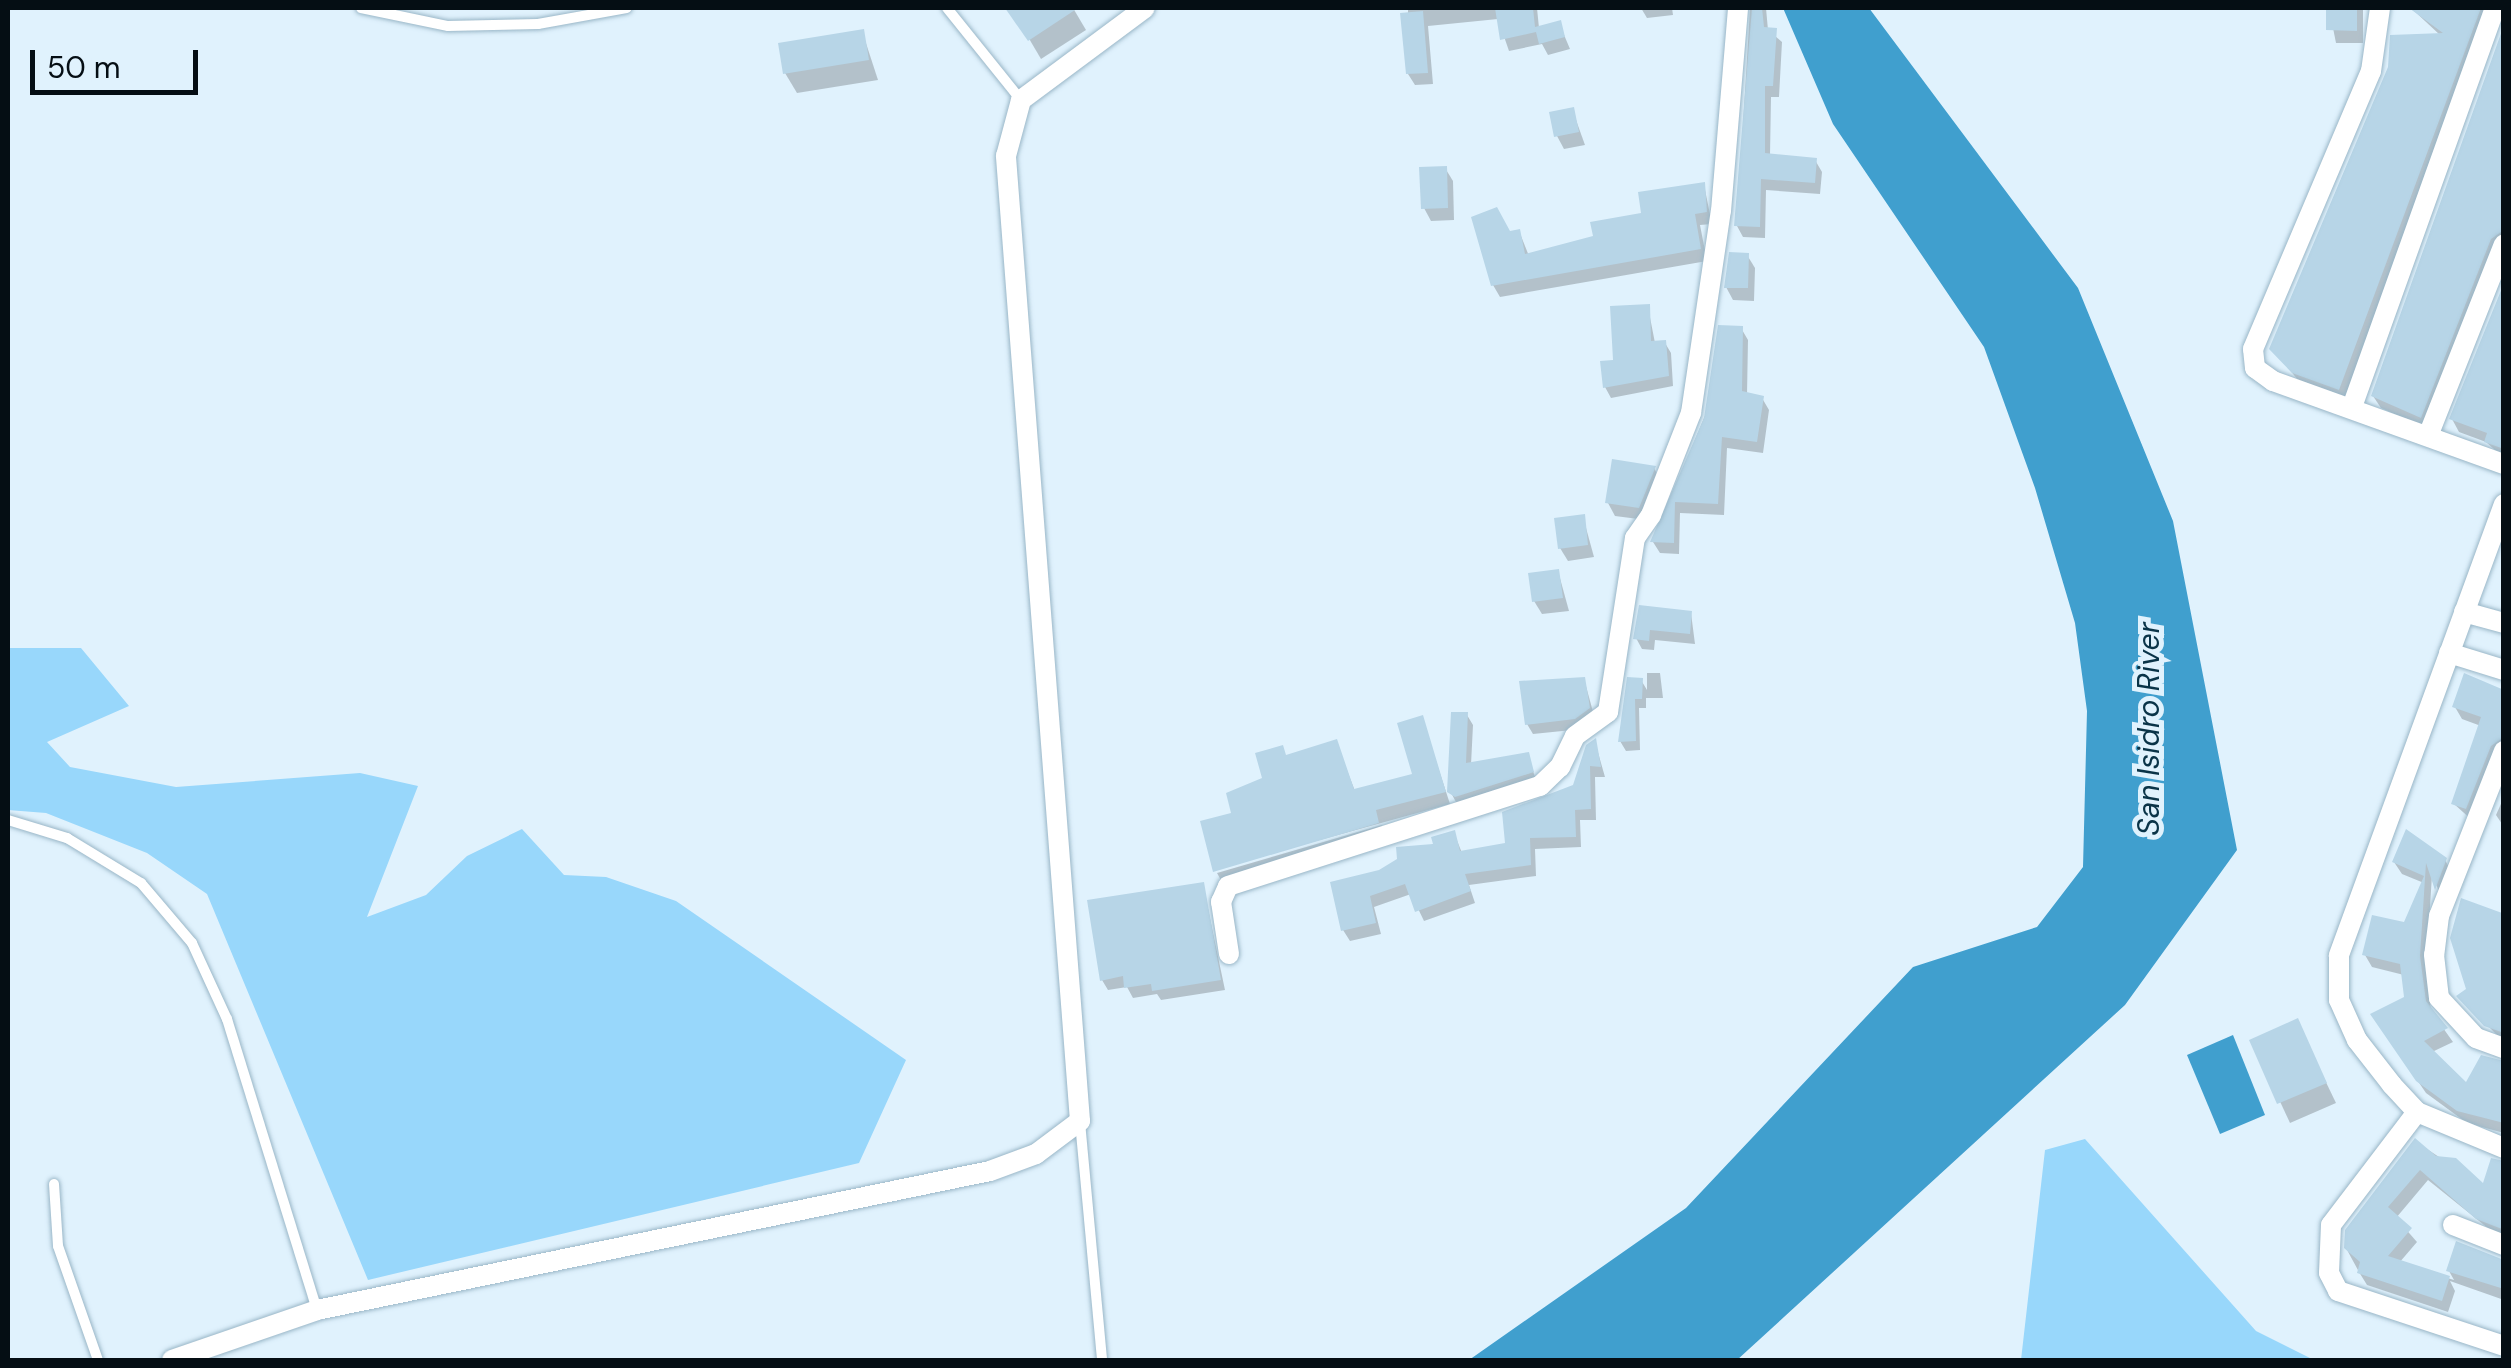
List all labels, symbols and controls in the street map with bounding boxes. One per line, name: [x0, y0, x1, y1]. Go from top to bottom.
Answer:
scale bar: [35, 30, 202, 92]
text: 50 m: [47, 48, 121, 87]
water label: San Isidro River: [2131, 622, 2167, 836]

